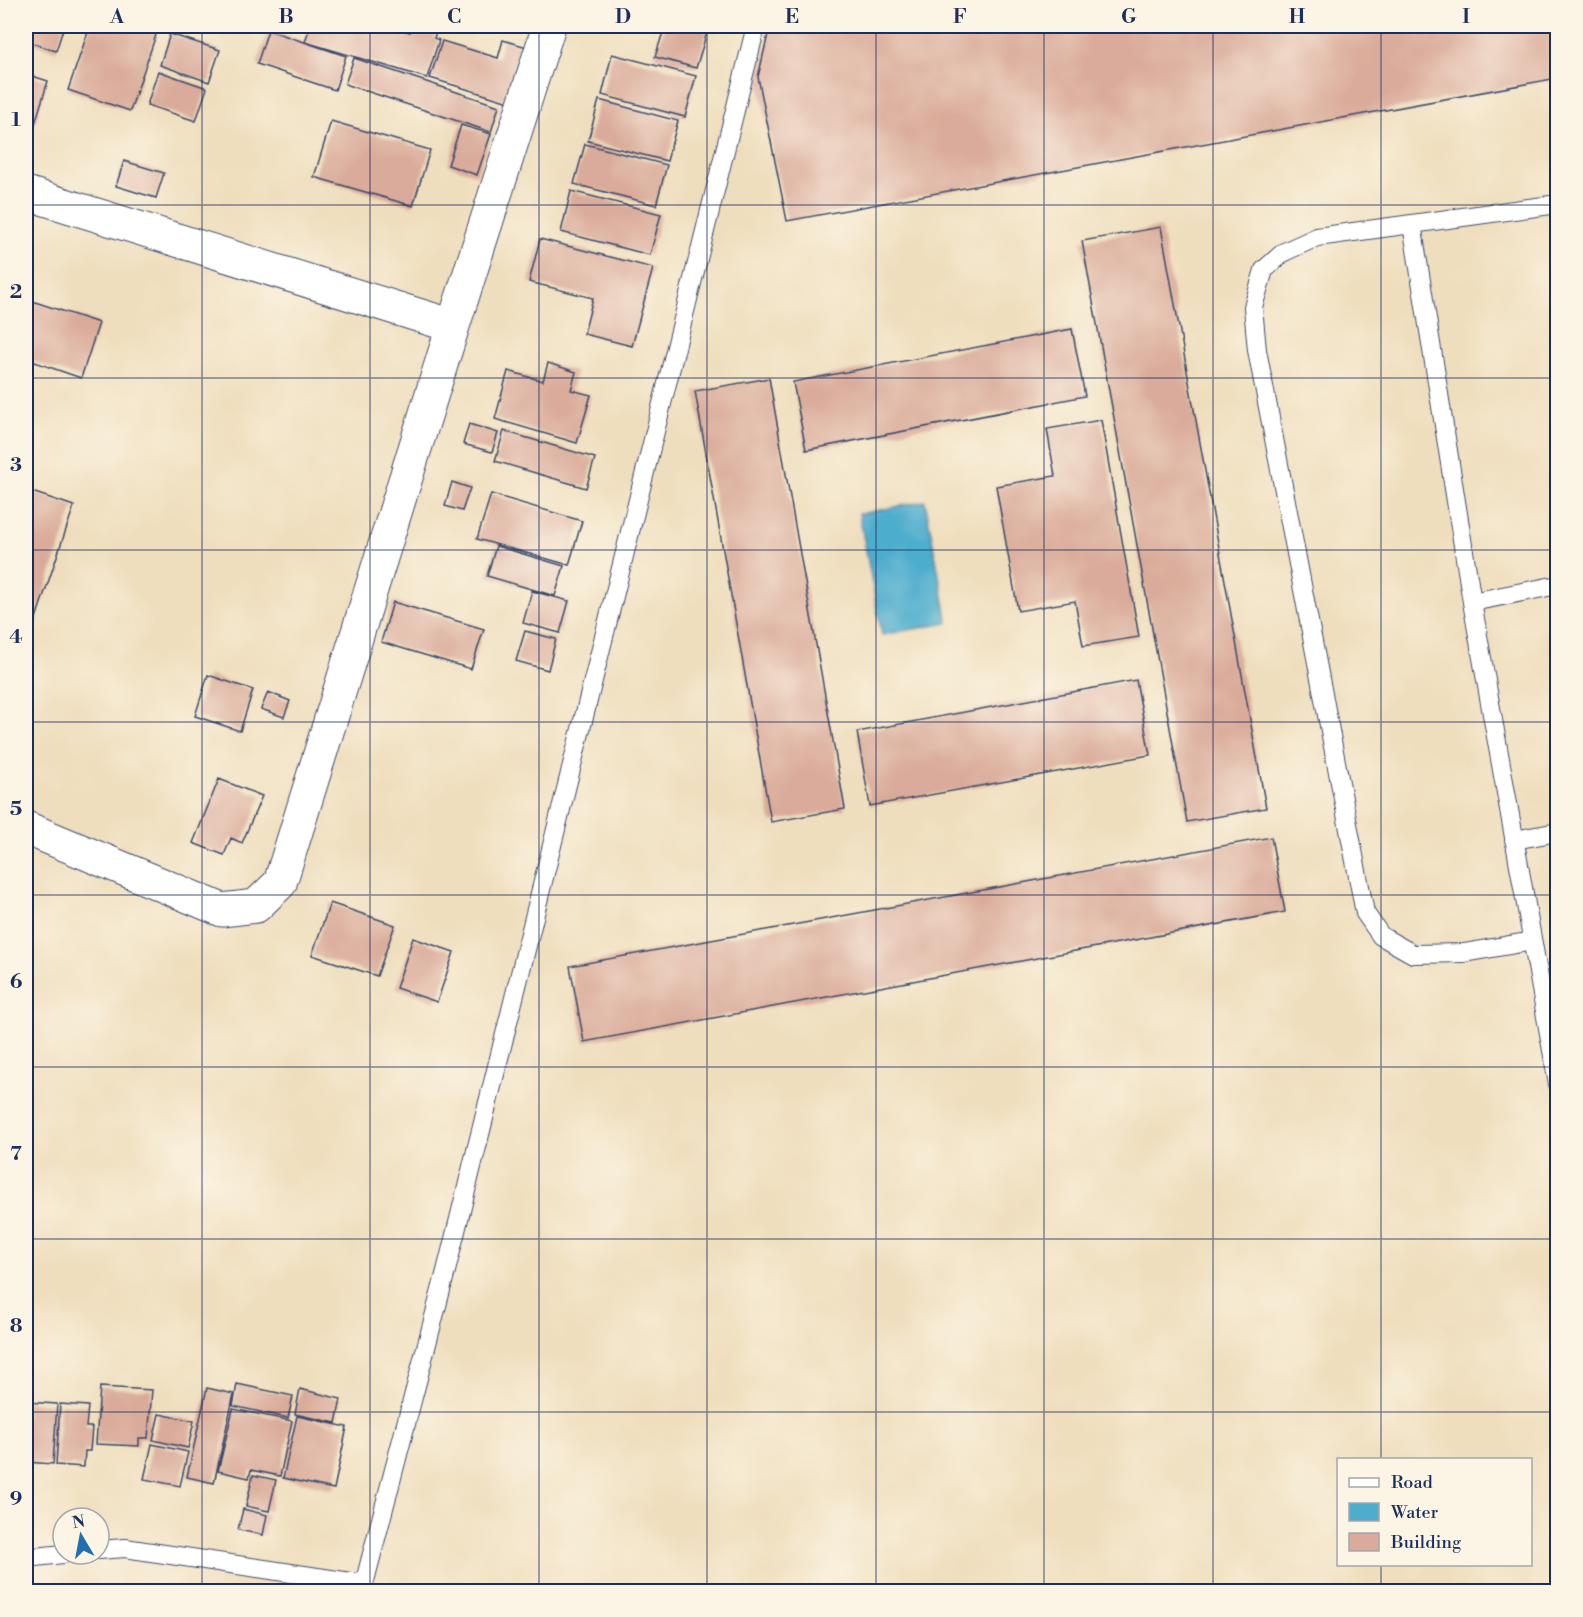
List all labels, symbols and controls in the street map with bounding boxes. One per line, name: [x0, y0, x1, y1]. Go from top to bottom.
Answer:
text: A: [109, 5, 125, 30]
text: B: [278, 5, 294, 30]
text: C: [447, 5, 461, 30]
text: D: [615, 5, 631, 30]
text: E: [785, 5, 799, 30]
text: F: [953, 5, 967, 30]
text: G: [1121, 5, 1137, 30]
text: H: [1289, 5, 1306, 30]
text: I: [1462, 5, 1470, 30]
text: 1: [11, 108, 21, 133]
text: 2: [10, 280, 22, 305]
text: 3: [10, 453, 22, 478]
text: 4: [9, 625, 23, 650]
text: 5: [10, 797, 22, 822]
text: 6: [10, 970, 23, 995]
text: 7: [10, 1142, 22, 1167]
text: 8: [10, 1314, 23, 1339]
legend: [1337, 1458, 1532, 1566]
text: Road: [1391, 1471, 1434, 1494]
text: 9: [10, 1487, 22, 1512]
text: Water: [1390, 1501, 1439, 1524]
north arrow: [51, 1506, 111, 1566]
text: N: [71, 1511, 87, 1533]
text: Building: [1390, 1531, 1462, 1554]

